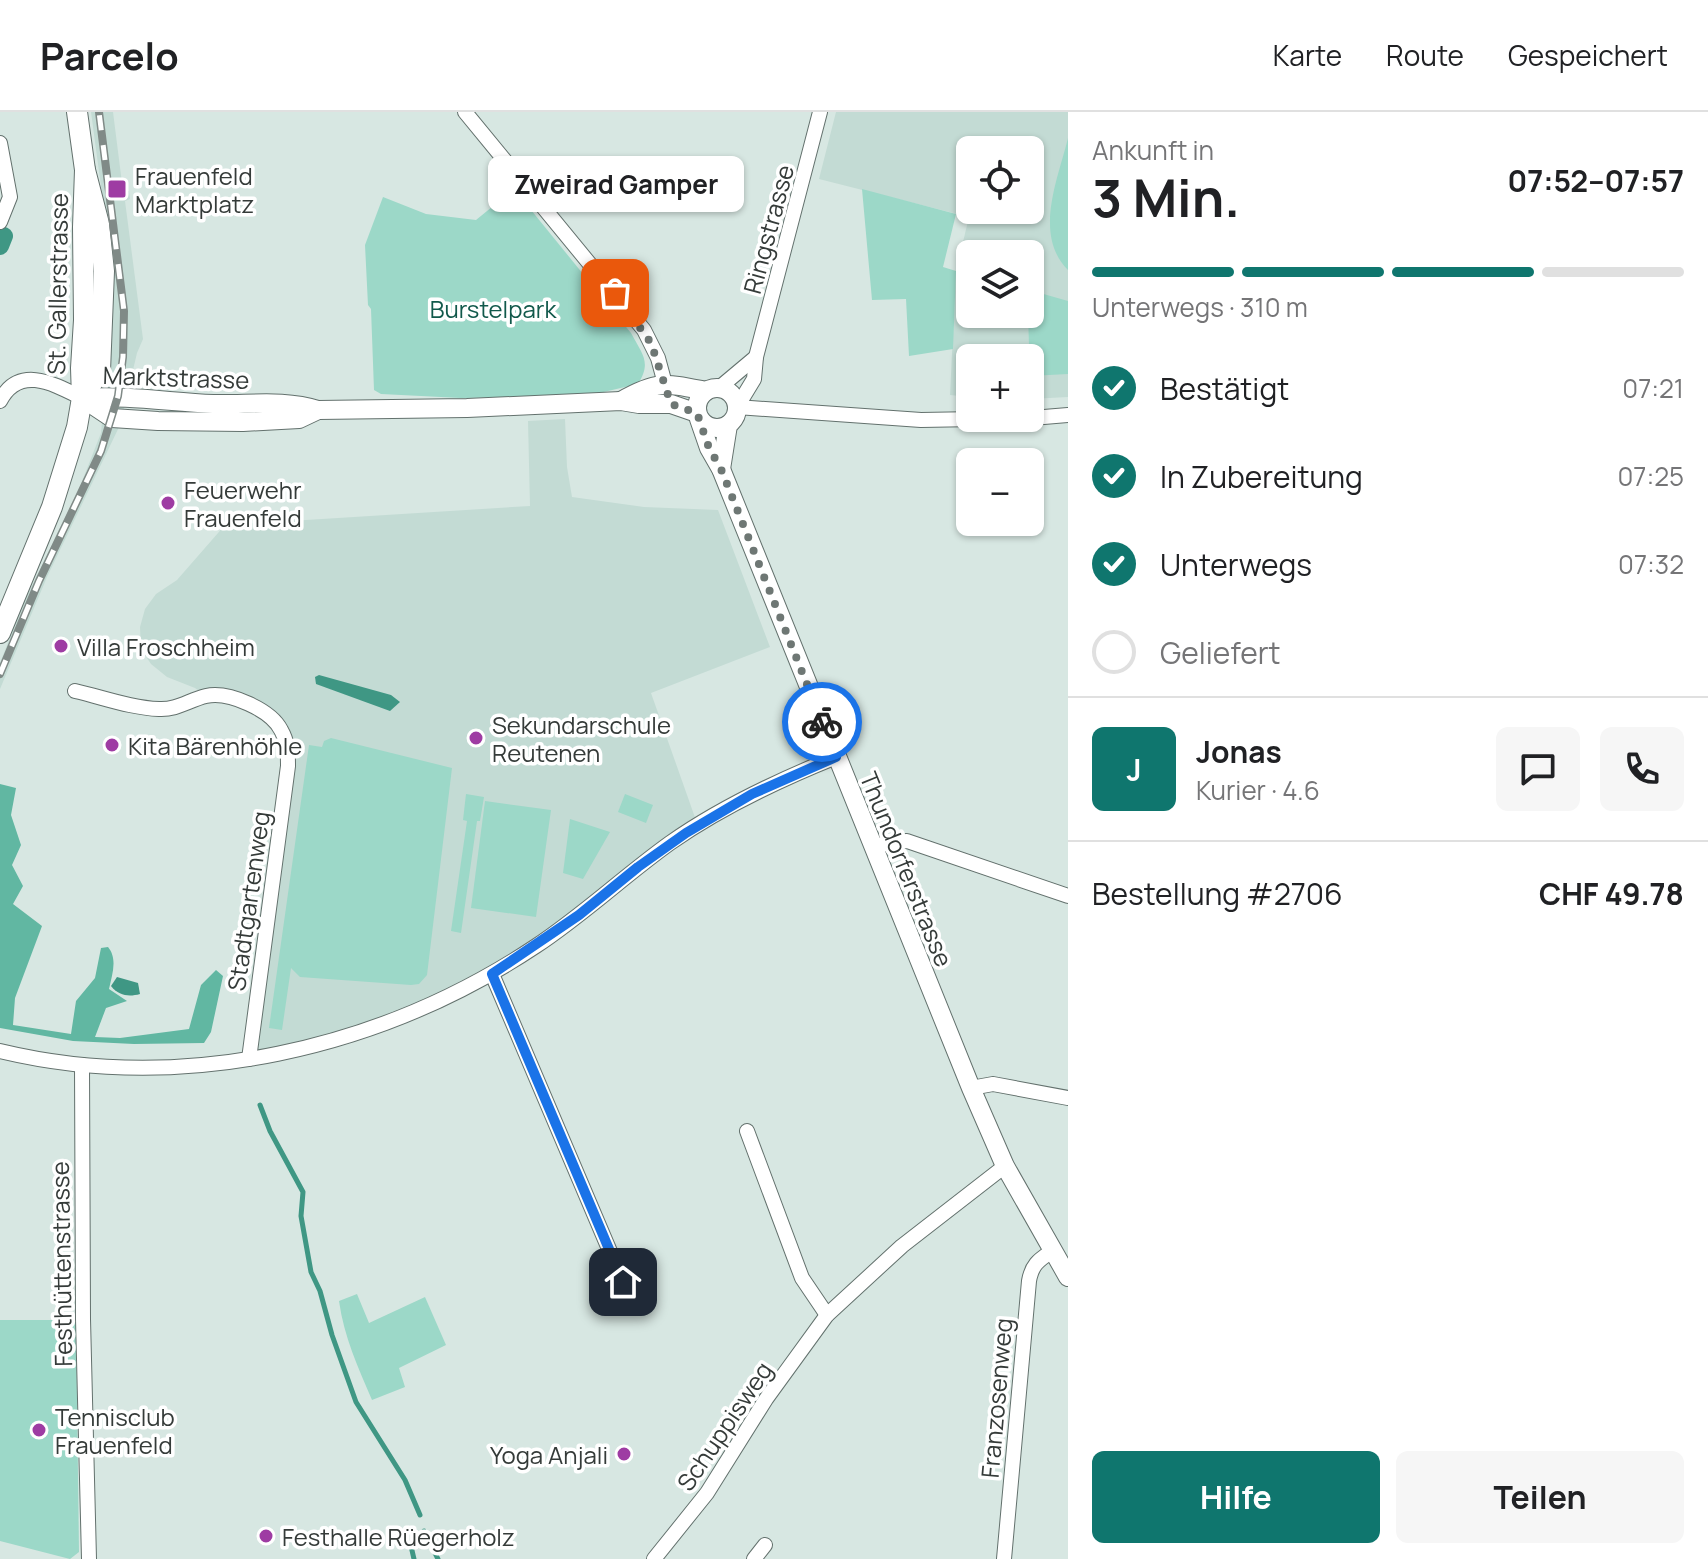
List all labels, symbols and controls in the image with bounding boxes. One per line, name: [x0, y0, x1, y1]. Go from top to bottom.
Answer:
text: Parcelo: [40, 29, 179, 81]
text: Karte: [1273, 36, 1342, 74]
text: Route: [1386, 36, 1464, 74]
text: Gespeichert: [1508, 36, 1668, 74]
text: Ankunft in: [1092, 132, 1214, 168]
map controls: [956, 136, 1044, 536]
button: locate: [956, 136, 1044, 224]
callout: Zweirad Gamper: [487, 157, 743, 213]
place label: Frauenfeld Marktplatz: [135, 159, 254, 220]
text: 07:52–07:57: [1508, 160, 1684, 201]
street label: Ringstrasse: [735, 161, 801, 297]
text: 3 Min.: [1092, 162, 1240, 233]
text: Zweirad Gamper: [514, 166, 718, 202]
marker: Frauenfeld Marktplatz: [106, 178, 128, 200]
street label: St. Gallerstrasse: [39, 193, 75, 375]
button: layers: [956, 240, 1044, 328]
pin: [581, 259, 649, 327]
icon: bag: [593, 271, 637, 315]
text: Unterwegs · 310 m: [1092, 289, 1308, 325]
park label: Burstelpark: [430, 292, 557, 325]
button: +: [956, 344, 1044, 432]
street label: Marktstrasse: [102, 358, 250, 396]
icon: check: [1092, 366, 1136, 410]
text: Bestätigt: [1160, 368, 1289, 409]
text: 07:21: [1622, 370, 1684, 406]
button: −: [956, 448, 1044, 536]
icon: check: [1092, 454, 1136, 498]
text: In Zubereitung: [1160, 456, 1363, 497]
text: 07:25: [1617, 458, 1684, 494]
place label: Feuerwehr Frauenfeld: [184, 473, 302, 534]
marker: Feuerwehr Frauenfeld: [159, 494, 177, 512]
icon: check: [1092, 542, 1136, 586]
text: Unterwegs: [1160, 544, 1312, 585]
text: 07:32: [1618, 546, 1684, 582]
place label: Villa Froschheim: [77, 630, 255, 663]
text: Geliefert: [1160, 632, 1281, 673]
marker: Villa Froschheim: [52, 637, 70, 655]
courier: [782, 682, 862, 762]
icon: bike: [800, 700, 844, 744]
place label: Sekundarschule Reutenen: [492, 708, 671, 769]
button: chat: [1496, 727, 1580, 811]
button: phone: [1600, 727, 1684, 811]
place label: Kita Bärenhöhle: [128, 729, 302, 762]
marker: Sekundarschule Reutenen: [467, 729, 485, 747]
text: Jonas: [1196, 731, 1282, 772]
marker: Kita Bärenhöhle: [103, 736, 121, 754]
text: J: [1126, 749, 1142, 790]
street label: Thundorferstrasse: [853, 767, 961, 971]
text: Kurier · 4.6: [1196, 772, 1320, 808]
street label: Stadtgartenweg: [219, 809, 277, 993]
text: Bestellung #2706: [1092, 873, 1343, 914]
text: CHF 49.78: [1539, 873, 1684, 914]
street label: Festhüttenstrasse: [43, 1161, 79, 1367]
pin: [589, 1248, 657, 1316]
icon: home: [601, 1260, 645, 1304]
street label: Franzosenweg: [973, 1317, 1019, 1479]
street label: Schuppisweg: [669, 1355, 779, 1497]
place label: Tennisclub Frauenfeld: [55, 1400, 175, 1461]
marker: Tennisclub Frauenfeld: [30, 1421, 48, 1439]
place label: Yoga Anjali: [490, 1438, 608, 1471]
marker: Yoga Anjali: [615, 1445, 633, 1463]
button: Hilfe: [1092, 1451, 1380, 1543]
button: Teilen: [1396, 1451, 1684, 1543]
place label: Festhalle Rüegerholz: [282, 1520, 515, 1553]
marker: Festhalle Rüegerholz: [257, 1527, 275, 1545]

